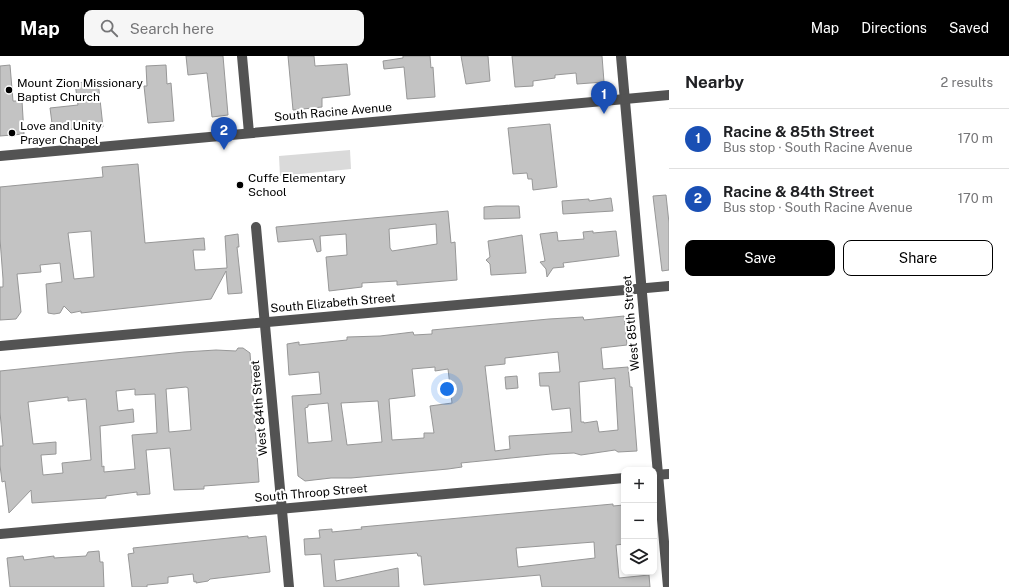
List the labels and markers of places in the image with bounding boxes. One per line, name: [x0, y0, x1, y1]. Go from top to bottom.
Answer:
place label: Mount Zion Missionary Baptist Church: [17, 76, 144, 104]
pin: 1: [591, 81, 617, 114]
marker: Mount Zion Missionary Baptist Church: [4, 85, 14, 95]
pin: 2: [211, 117, 237, 150]
place label: Love and Unity Prayer Chapel: [20, 119, 103, 147]
marker: Love and Unity Prayer Chapel: [7, 128, 17, 138]
place label: Cuffe Elementary School: [248, 171, 346, 199]
marker: Cuffe Elementary School: [235, 180, 245, 190]

